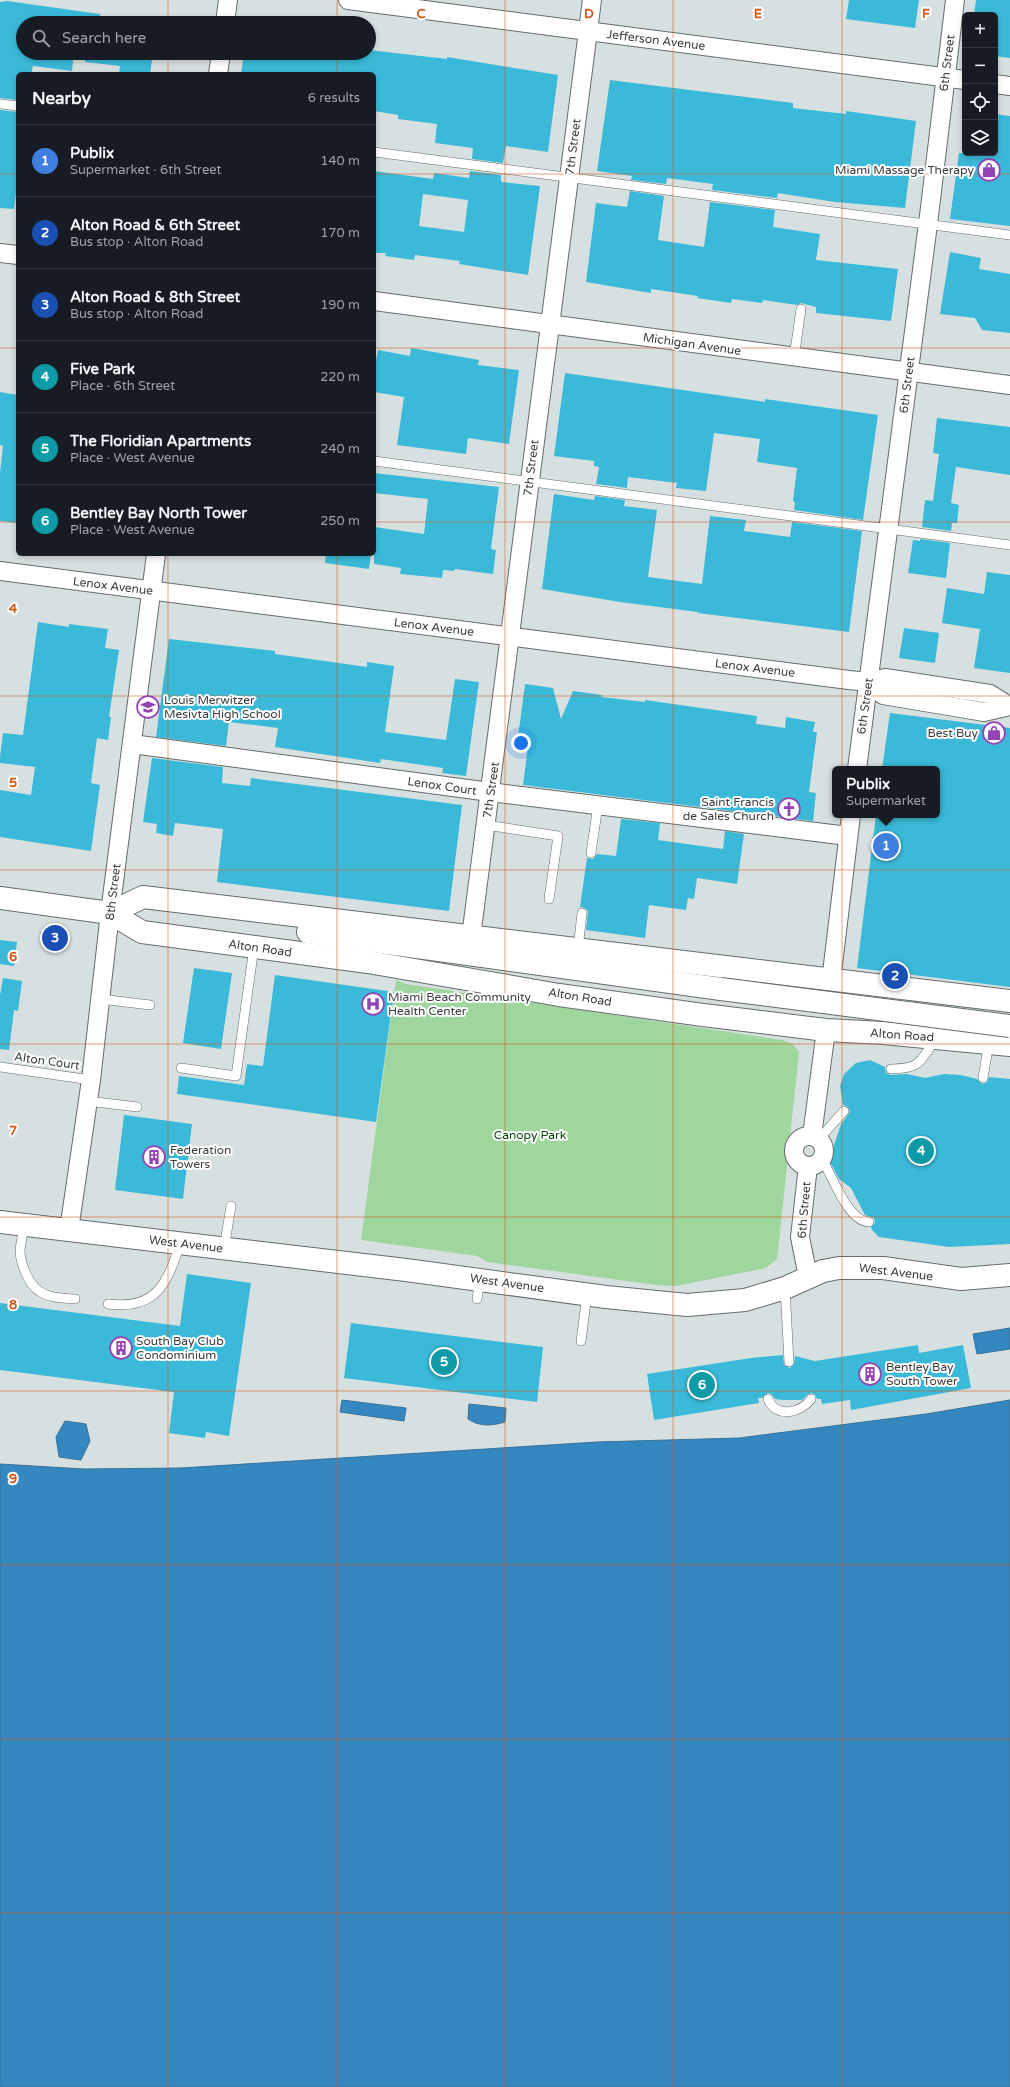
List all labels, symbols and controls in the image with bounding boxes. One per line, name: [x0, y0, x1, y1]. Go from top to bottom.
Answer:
text: C: [416, 6, 426, 22]
text: D: [584, 6, 594, 22]
text: E: [754, 6, 762, 22]
text: F: [922, 6, 930, 22]
map controls: [962, 12, 998, 156]
button: +: [962, 12, 998, 48]
search box: [16, 16, 376, 60]
icon: search: [30, 27, 52, 49]
street label: Jefferson Avenue: [606, 27, 706, 53]
text: Search here: [62, 29, 146, 47]
street label: 6th Street: [937, 34, 957, 92]
button: −: [962, 48, 998, 84]
button: locate: [962, 84, 998, 120]
text: Nearby: [32, 88, 91, 109]
text: 6 results: [308, 90, 360, 106]
street label: 7th Street: [563, 118, 583, 176]
button: layers: [962, 120, 998, 156]
text: Publix: [70, 144, 114, 162]
text: 1: [41, 153, 49, 169]
text: 140 m: [320, 153, 360, 169]
shop icon: Miami Massage Therapy: [976, 157, 1002, 183]
text: Supermarket · 6th Street: [70, 162, 222, 178]
place label: Miami Massage Therapy: [835, 163, 975, 177]
text: Alton Road & 6th Street: [70, 216, 240, 234]
text: 2: [41, 225, 49, 241]
text: 170 m: [320, 225, 360, 241]
text: Bus stop · Alton Road: [70, 234, 203, 250]
text: Alton Road & 8th Street: [70, 288, 240, 306]
text: 3: [41, 297, 49, 313]
text: 190 m: [320, 297, 360, 313]
text: Bus stop · Alton Road: [70, 306, 203, 322]
street label: Michigan Avenue: [642, 330, 742, 358]
street label: 6th Street: [897, 356, 917, 414]
text: Five Park: [70, 360, 135, 378]
text: 4: [41, 369, 49, 385]
text: 220 m: [320, 369, 360, 385]
text: Place · 6th Street: [70, 378, 175, 394]
text: The Floridian Apartments: [70, 432, 251, 450]
street label: 7th Street: [521, 439, 541, 497]
text: 5: [41, 441, 49, 457]
text: 240 m: [320, 441, 360, 457]
text: Place · West Avenue: [70, 450, 195, 466]
text: Bentley Bay North Tower: [70, 504, 247, 522]
text: 6: [41, 513, 49, 529]
text: 250 m: [320, 513, 360, 529]
text: Place · West Avenue: [70, 522, 195, 538]
street label: Lenox Avenue: [72, 574, 154, 598]
text: 4: [9, 601, 18, 617]
street label: Lenox Avenue: [393, 615, 475, 639]
street label: Lenox Avenue: [714, 656, 796, 680]
street label: 6th Street: [854, 676, 876, 735]
place label: Louis Merwitzer Mesivta High School: [164, 693, 281, 721]
school or university icon: Louis Merwitzer Mesivta High School: [135, 694, 161, 720]
shop icon: Best Buy: [981, 720, 1007, 746]
place label: Best Buy: [928, 726, 979, 740]
your location: [511, 733, 531, 753]
street label: 7th Street: [480, 760, 502, 819]
popup: [832, 766, 940, 818]
street label: Lenox Court: [407, 774, 478, 798]
text: 5: [9, 775, 17, 791]
text: Publix: [846, 775, 890, 793]
text: Supermarket: [846, 793, 926, 809]
place label: Saint Francis de Sales Church: [683, 795, 774, 823]
church icon: Saint Francis de Sales Church: [776, 796, 802, 822]
pin: 1: [873, 831, 899, 861]
street label: 8th Street: [103, 863, 123, 921]
pin: 3: [42, 923, 68, 953]
street label: Alton Road: [227, 937, 293, 959]
text: 6: [9, 949, 17, 965]
pin: 2: [882, 961, 908, 991]
street label: Alton Road: [547, 985, 613, 1009]
place label: Miami Beach Community Health Center: [388, 990, 532, 1018]
hospital icon: Miami Beach Community Health Center: [360, 991, 386, 1017]
street label: Alton Road: [869, 1026, 935, 1044]
street label: Alton Court: [13, 1049, 81, 1073]
text: 7: [9, 1123, 17, 1139]
park label: Canopy Park: [494, 1128, 567, 1142]
pin: 4: [908, 1136, 934, 1166]
place label: Federation Towers: [170, 1143, 231, 1171]
building icon: Federation Towers: [141, 1144, 167, 1170]
street label: 6th Street: [795, 1181, 813, 1239]
street label: West Avenue: [148, 1232, 224, 1256]
street label: West Avenue: [858, 1260, 934, 1284]
street label: West Avenue: [469, 1271, 545, 1295]
text: 8: [9, 1297, 17, 1313]
place label: South Bay Club Condominium: [136, 1334, 224, 1362]
building icon: South Bay Club Condominium: [108, 1335, 134, 1361]
pin: 5: [431, 1347, 457, 1377]
place label: Bentley Bay South Tower: [886, 1360, 958, 1388]
building icon: Bentley Bay South Tower: [857, 1361, 883, 1387]
pin: 6: [689, 1370, 715, 1400]
text: 9: [9, 1471, 17, 1487]

